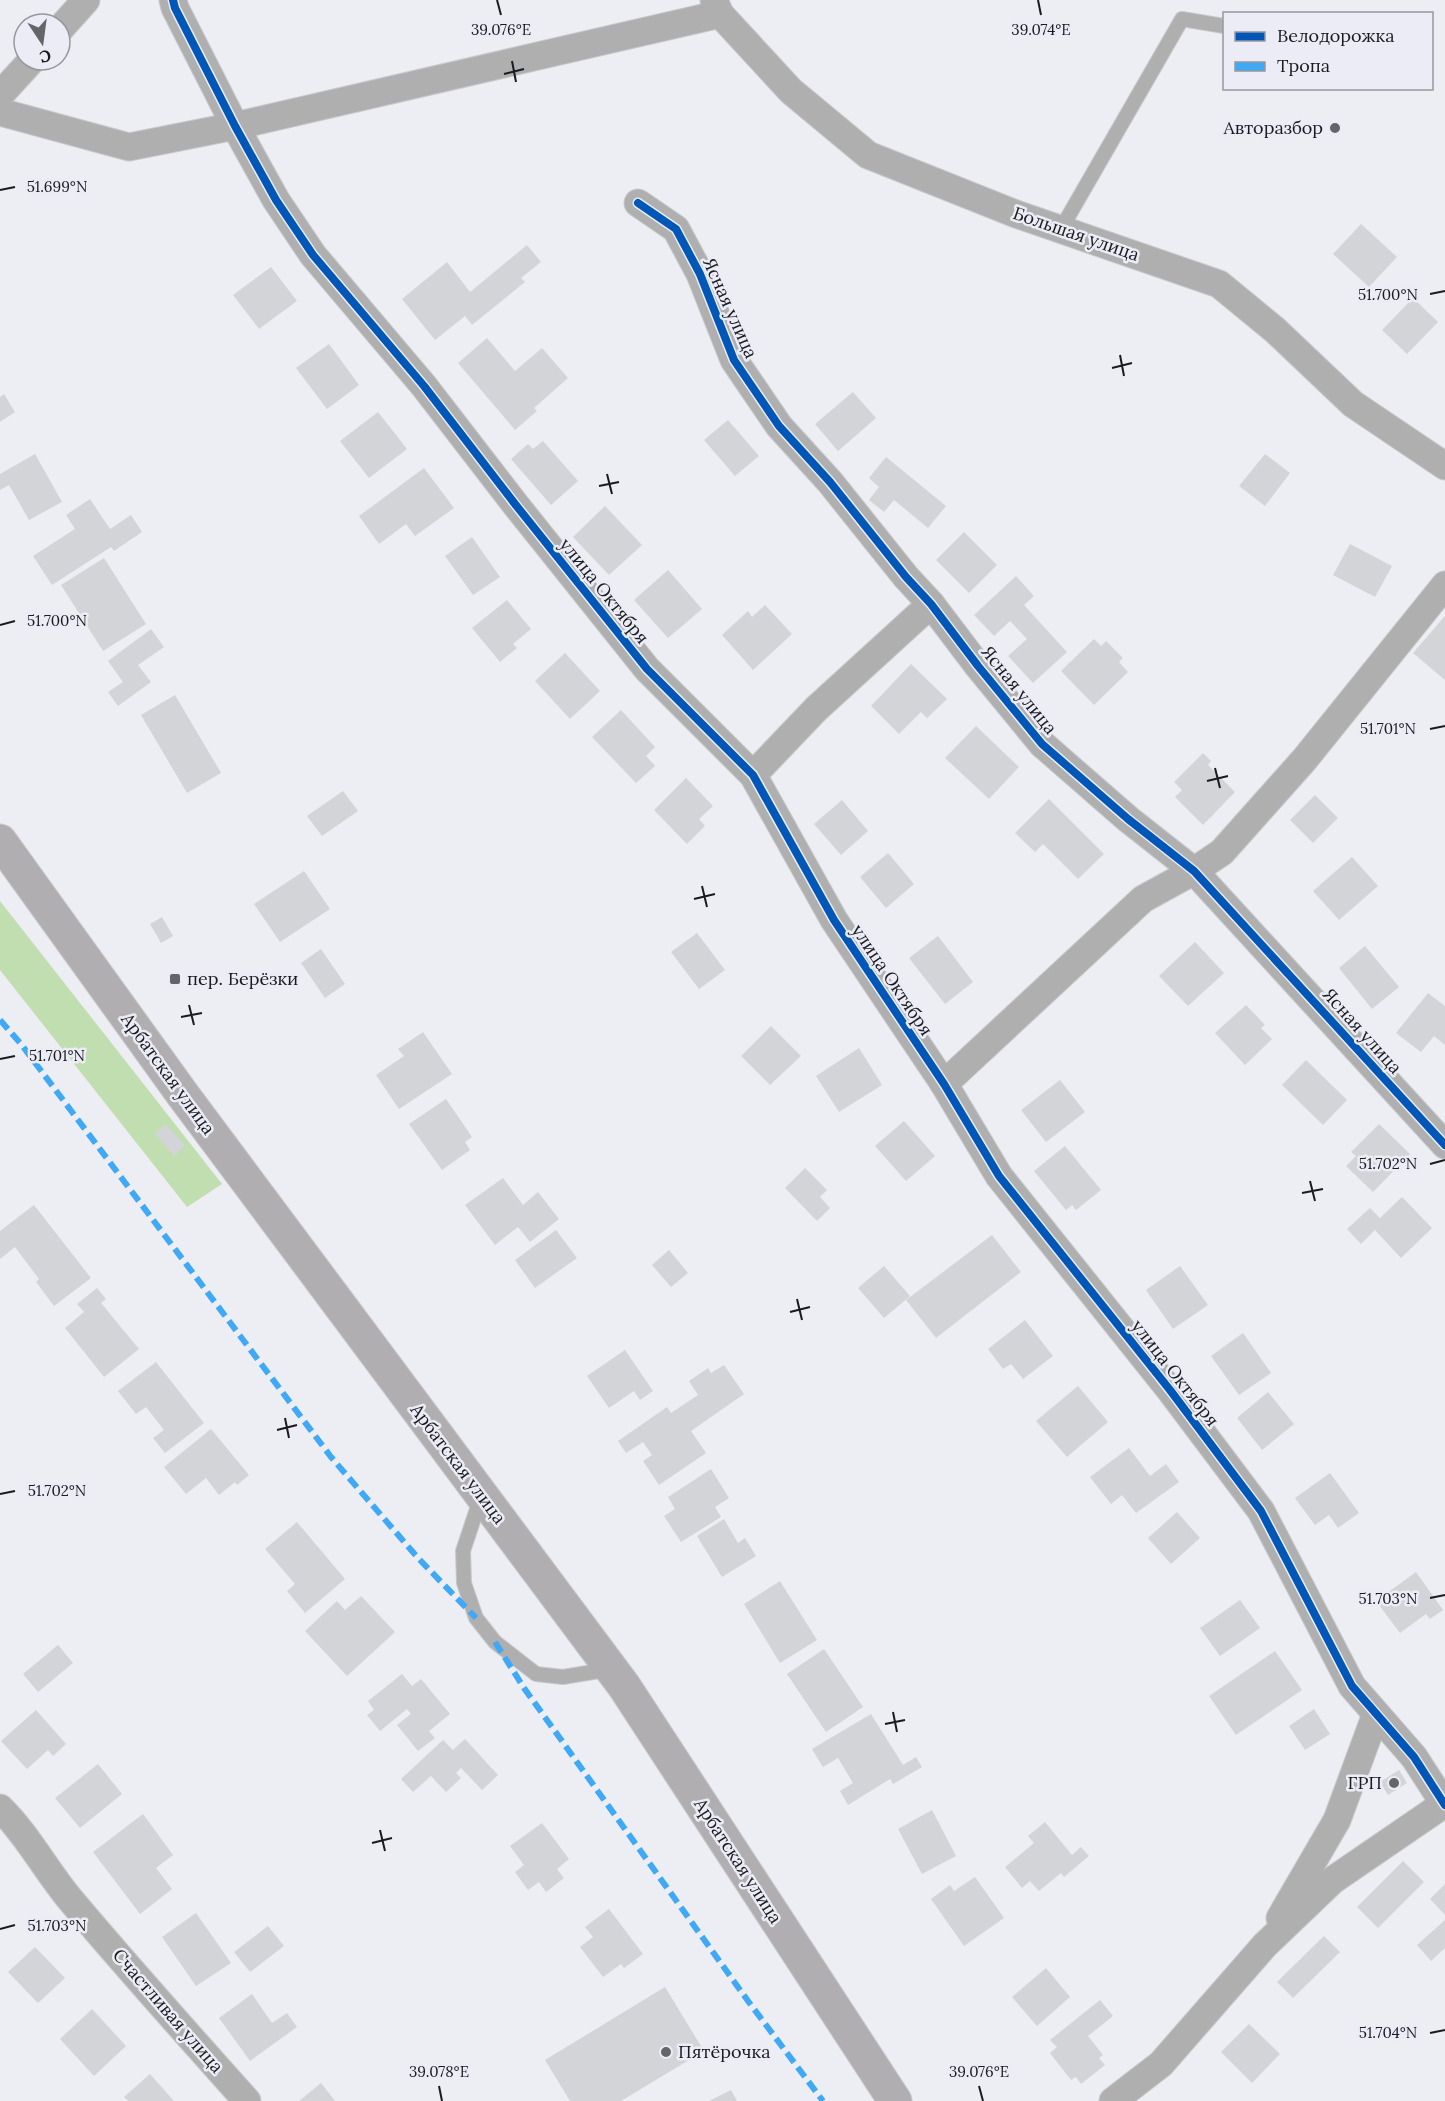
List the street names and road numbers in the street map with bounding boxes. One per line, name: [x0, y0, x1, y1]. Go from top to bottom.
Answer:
street label: Большая улица: [1010, 201, 1142, 266]
street label: Ясная улица: [698, 254, 763, 362]
street label: улица Октября: [555, 533, 654, 648]
street label: Ясная улица: [976, 640, 1062, 739]
street label: улица Октября: [847, 920, 938, 1040]
street label: Ясная улица: [1318, 983, 1407, 1079]
street label: Арбатская улица: [116, 1008, 220, 1139]
street label: улица Октября: [1126, 1315, 1224, 1431]
street label: Арбатская улица: [405, 1398, 511, 1528]
street label: Арбатская улица: [689, 1793, 788, 1928]
street label: Счастливая улица: [108, 1944, 229, 2078]

